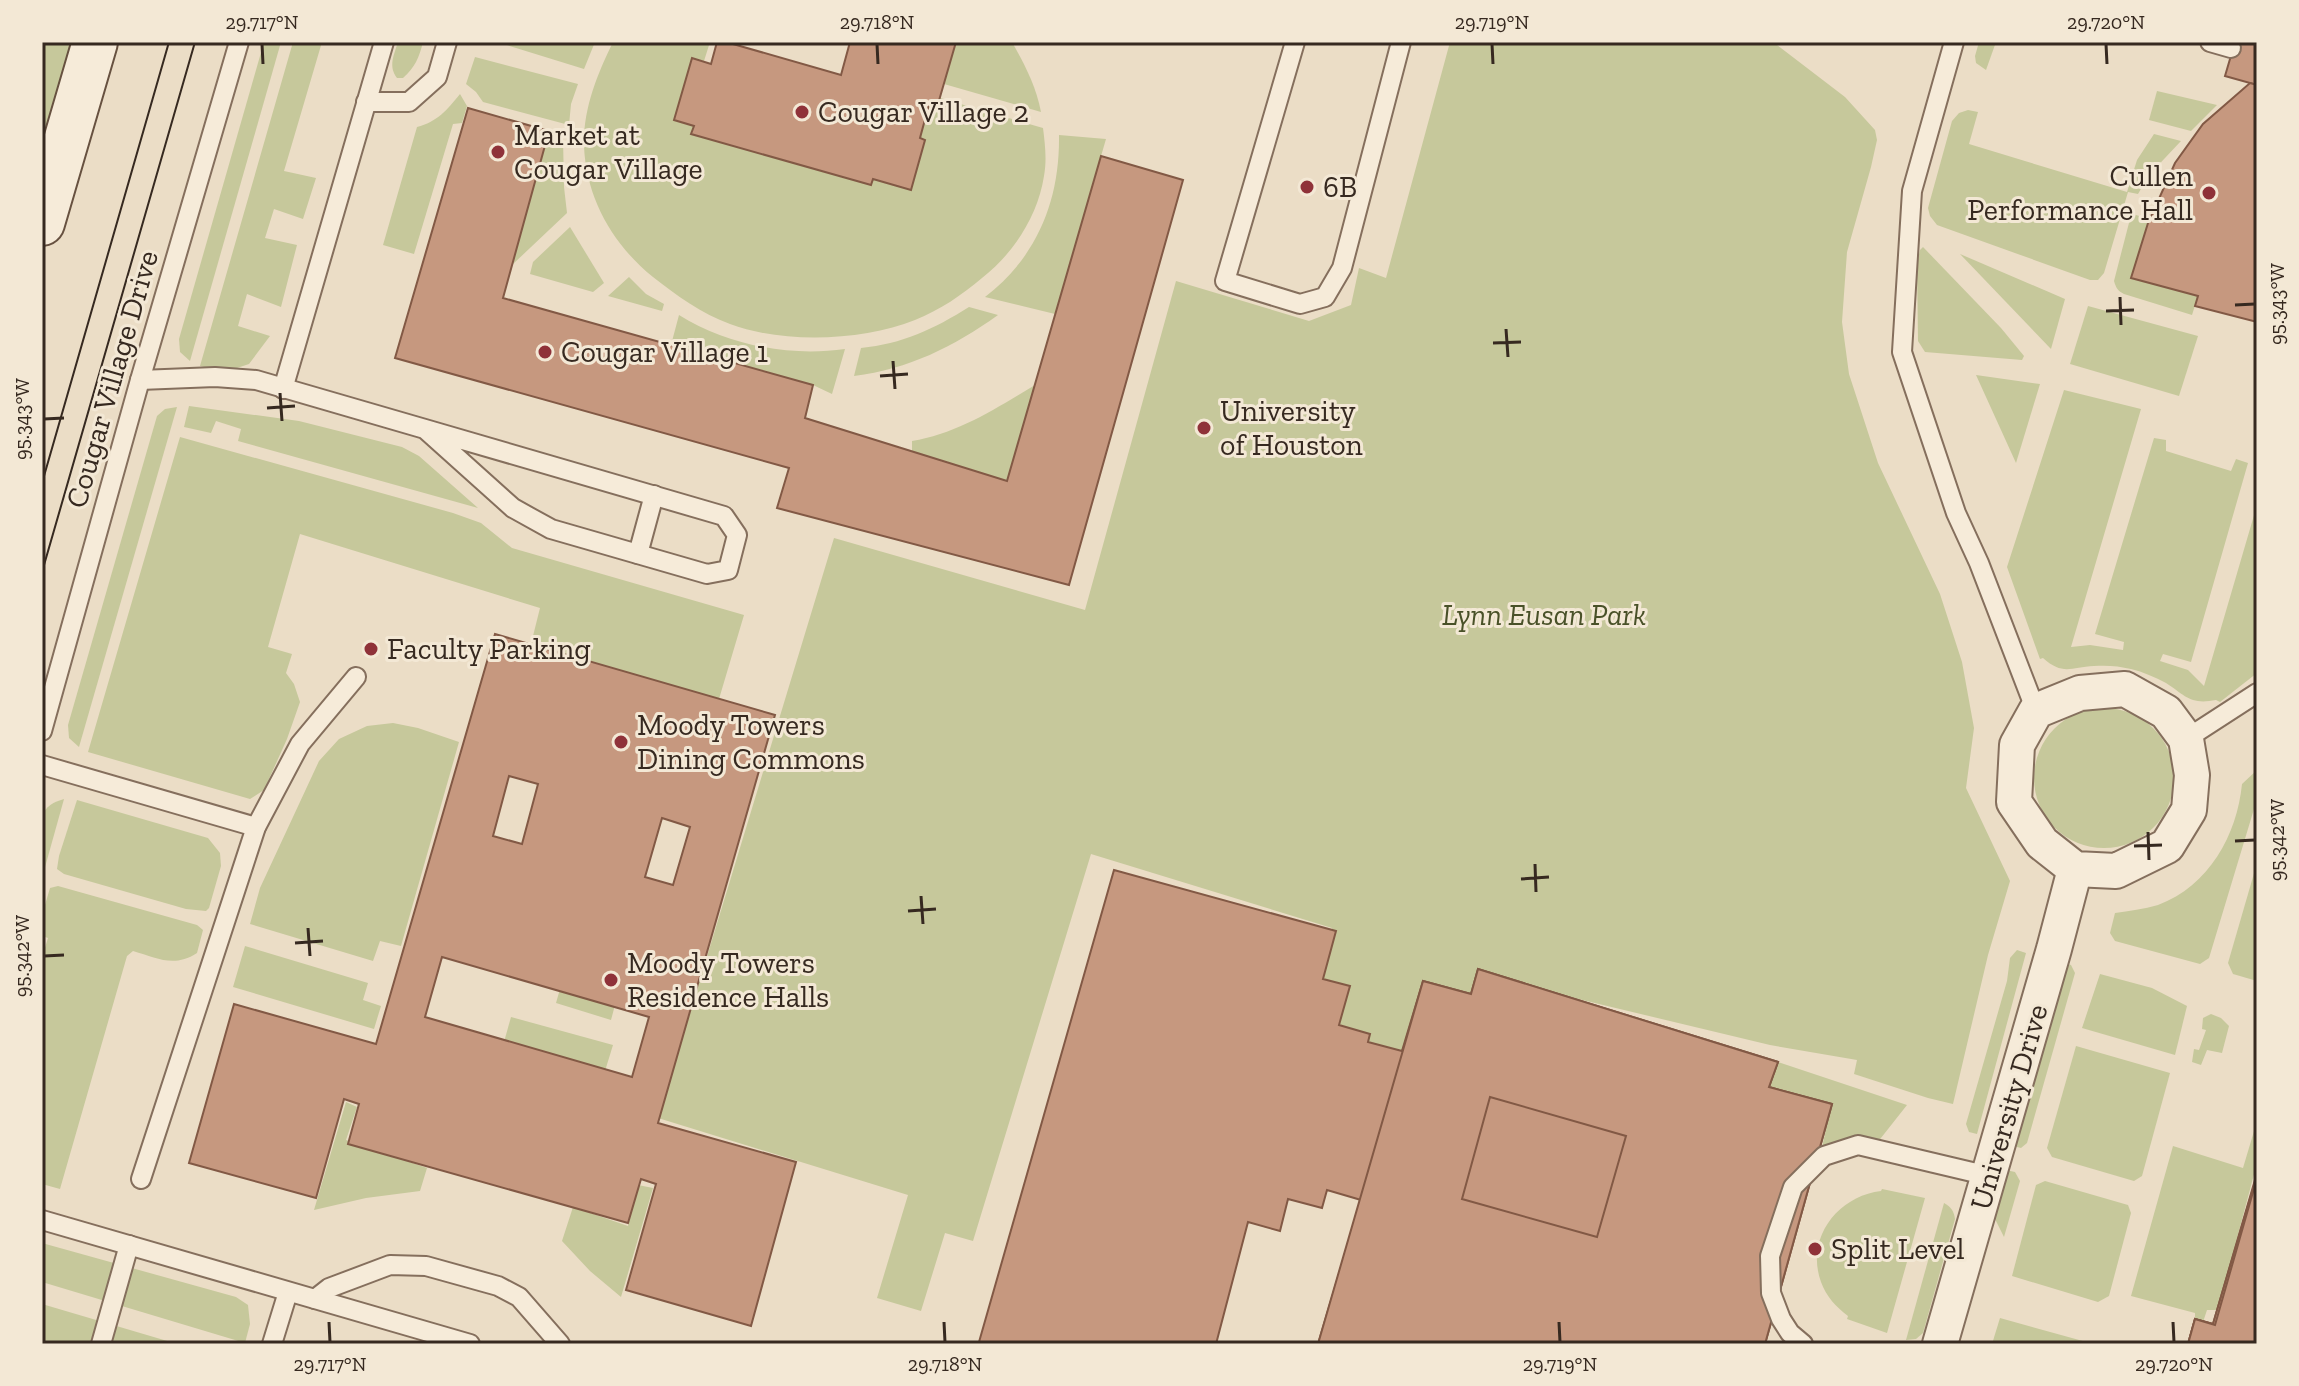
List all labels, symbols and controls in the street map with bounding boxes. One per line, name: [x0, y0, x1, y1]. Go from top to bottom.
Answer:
text: 29.717°N: [225, 10, 299, 34]
text: 29.718°N: [840, 10, 915, 34]
text: 29.719°N: [1455, 10, 1530, 34]
text: 29.720°N: [2067, 10, 2145, 34]
place label: Cougar Village 2: [818, 94, 1029, 130]
marker: Cougar Village 2: [793, 103, 811, 121]
place label: Market at Cougar Village: [514, 117, 703, 187]
marker: Market at Cougar Village: [489, 143, 507, 161]
place label: Cullen Performance Hall: [1967, 158, 2193, 228]
place label: 6B: [1323, 169, 1357, 205]
marker: 6B: [1298, 178, 1316, 196]
marker: Cullen Performance Hall: [2200, 184, 2218, 202]
street label: Cougar Village Drive: [58, 246, 166, 512]
text: 95.343°W: [2265, 263, 2289, 345]
place label: Cougar Village 1: [561, 334, 768, 370]
marker: Cougar Village 1: [536, 343, 554, 361]
text: 95.343°W: [10, 378, 34, 460]
place label: University of Houston: [1220, 393, 1363, 463]
marker: University of Houston: [1195, 419, 1213, 437]
park label: Lynn Eusan Park: [1442, 597, 1646, 633]
place label: Faculty Parking: [387, 631, 591, 667]
marker: Faculty Parking: [362, 640, 380, 658]
place label: Moody Towers Dining Commons: [637, 707, 865, 777]
marker: Moody Towers Dining Commons: [612, 733, 630, 751]
text: 95.342°W: [2265, 798, 2289, 881]
text: 95.342°W: [10, 914, 34, 997]
place label: Moody Towers Residence Halls: [627, 945, 829, 1015]
marker: Moody Towers Residence Halls: [602, 971, 620, 989]
street label: University Drive: [1962, 1000, 2056, 1214]
place label: Split Level: [1831, 1231, 1965, 1267]
marker: Split Level: [1806, 1240, 1824, 1258]
text: 29.717°N: [293, 1352, 367, 1376]
text: 29.718°N: [908, 1352, 983, 1376]
text: 29.719°N: [1523, 1352, 1598, 1376]
text: 29.720°N: [2135, 1352, 2213, 1376]

